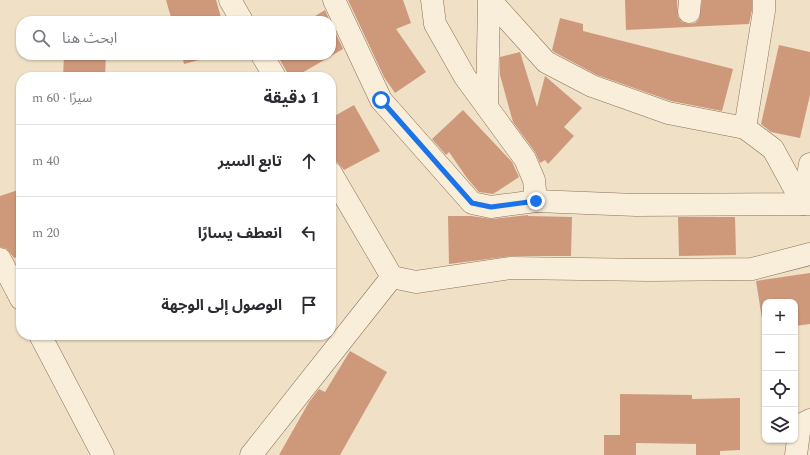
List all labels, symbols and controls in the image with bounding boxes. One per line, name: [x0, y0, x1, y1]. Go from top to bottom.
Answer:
search box: [16, 16, 336, 60]
icon: search: [30, 27, 52, 49]
text: ابحث هنا: [62, 27, 117, 50]
text: 1 دقيقة: [263, 85, 320, 111]
text: سيرًا · 60 m: [32, 88, 92, 108]
route start: [372, 91, 390, 109]
text: تابع السير: [218, 150, 282, 173]
icon: ahead: [298, 150, 320, 172]
text: 40 m: [32, 151, 59, 171]
route end: [527, 192, 545, 210]
text: انعطف يسارًا: [198, 222, 282, 245]
icon: left: [298, 222, 320, 244]
text: 20 m: [32, 223, 59, 243]
text: الوصول إلى الوجهة: [161, 294, 282, 317]
icon: arrive: [298, 294, 320, 316]
map controls: [762, 299, 798, 443]
button: +: [762, 299, 798, 335]
button: −: [762, 335, 798, 371]
button: locate: [762, 371, 798, 407]
button: layers: [762, 407, 798, 443]

